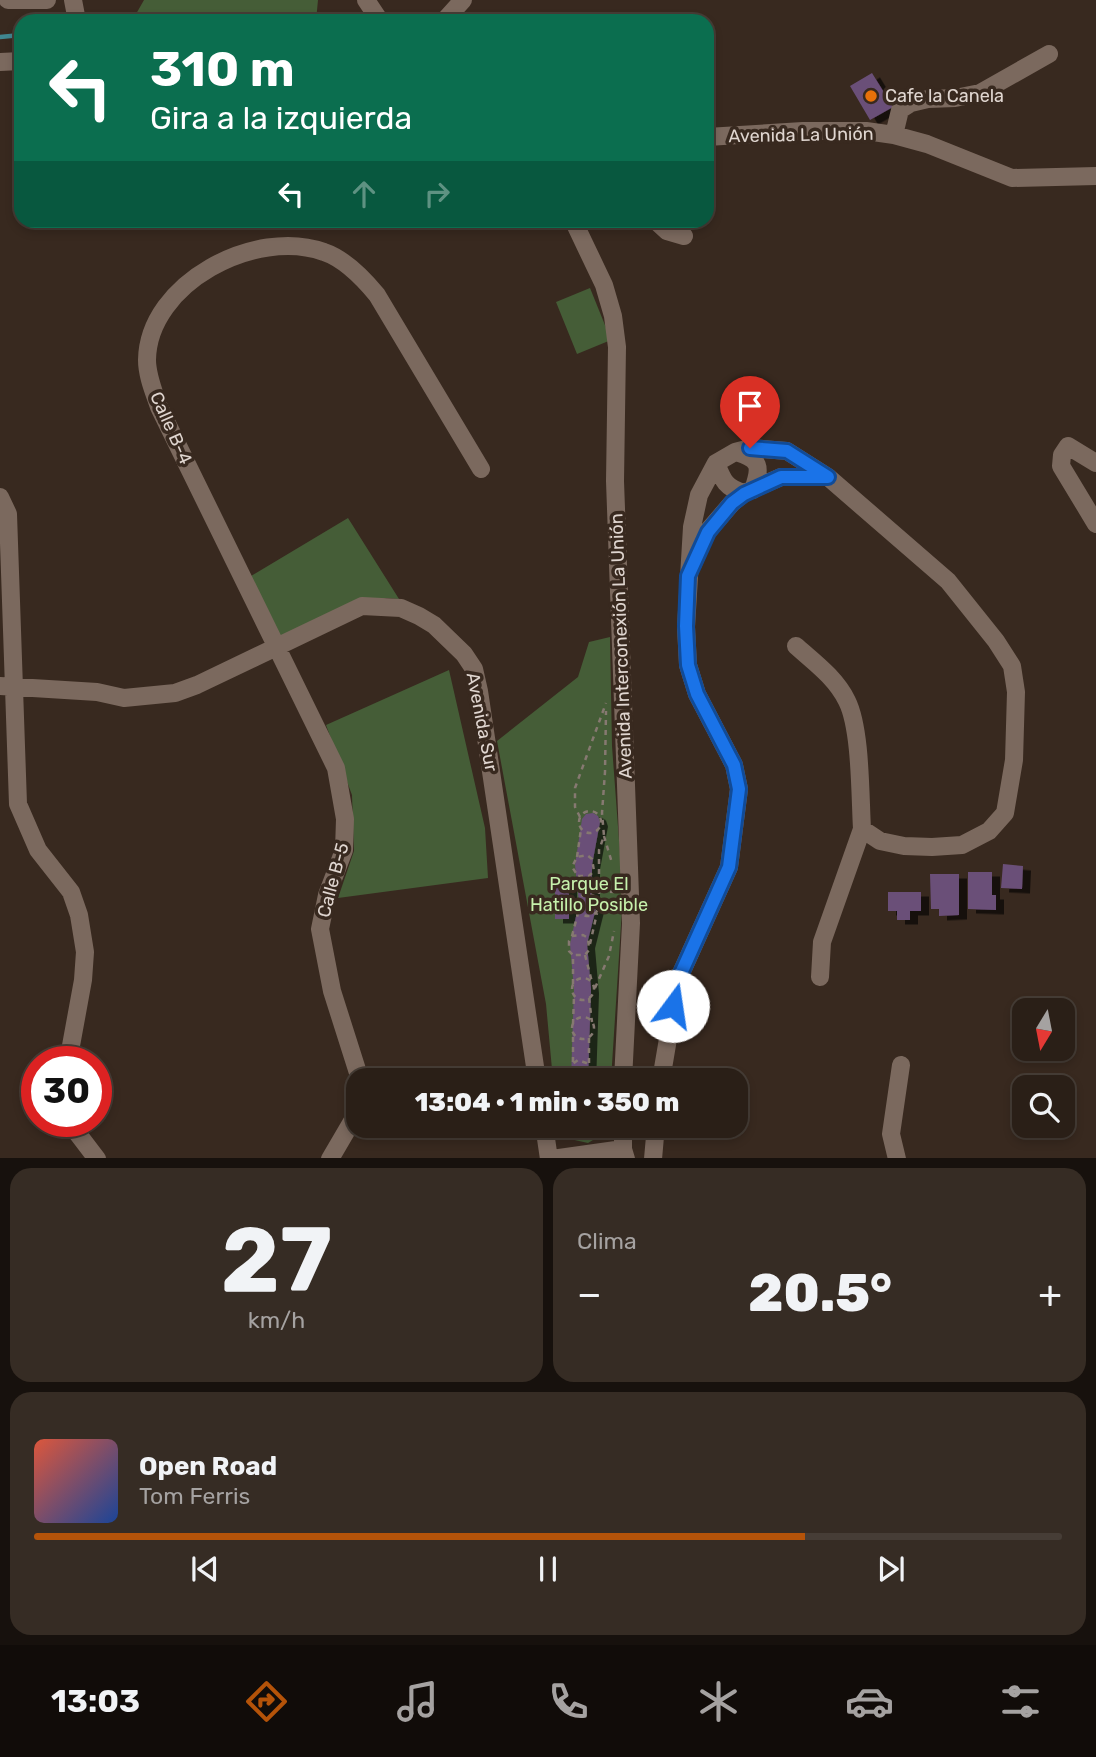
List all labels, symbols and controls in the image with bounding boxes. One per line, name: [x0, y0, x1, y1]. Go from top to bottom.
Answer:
text: 310 m: [150, 40, 295, 98]
icon: left: [35, 42, 126, 133]
place label: Cafe la Canela: [885, 85, 1004, 107]
marker: Cafe la Canela: [863, 88, 879, 104]
text: Gira a la izquierda: [150, 99, 412, 137]
street label: Avenida La Unión: [728, 123, 874, 147]
icon: left: [272, 175, 310, 213]
icon: ahead: [345, 175, 383, 213]
icon: right: [418, 175, 456, 213]
pin: [720, 376, 780, 448]
icon: arrive: [731, 387, 769, 425]
street label: Calle B-4: [145, 388, 197, 468]
street label: Avenida Interconexión La Unión: [605, 513, 637, 779]
street label: Avenida Sur: [462, 671, 502, 774]
street label: Calle B-5: [312, 840, 354, 920]
park label: Parque El Hatillo Posible: [530, 873, 648, 916]
position arrow: [636, 969, 710, 1043]
north arrow: [1012, 998, 1074, 1060]
map controls: [1012, 998, 1075, 1138]
speed limit sign: 30: [21, 1046, 112, 1137]
button: search: [1012, 1075, 1075, 1138]
text: 13:04 · 1 min · 350 m: [415, 1087, 679, 1118]
text: 27: [221, 1206, 332, 1314]
text: Clima: [577, 1227, 637, 1255]
text: 20.5°: [748, 1262, 892, 1324]
text: −: [577, 1271, 602, 1317]
text: +: [1038, 1271, 1062, 1317]
text: km/h: [248, 1306, 305, 1334]
text: Open Road: [139, 1451, 277, 1482]
text: Tom Ferris: [139, 1482, 250, 1510]
icon: previous: [186, 1550, 224, 1588]
icon: pause: [529, 1550, 567, 1588]
icon: next: [872, 1550, 910, 1588]
icon: directions: [242, 1677, 291, 1726]
icon: music: [393, 1677, 442, 1726]
icon: phone: [544, 1677, 593, 1726]
icon: climate: [694, 1677, 743, 1726]
icon: car: [845, 1677, 894, 1726]
icon: filters: [996, 1677, 1045, 1726]
text: 13:03: [51, 1682, 140, 1720]

